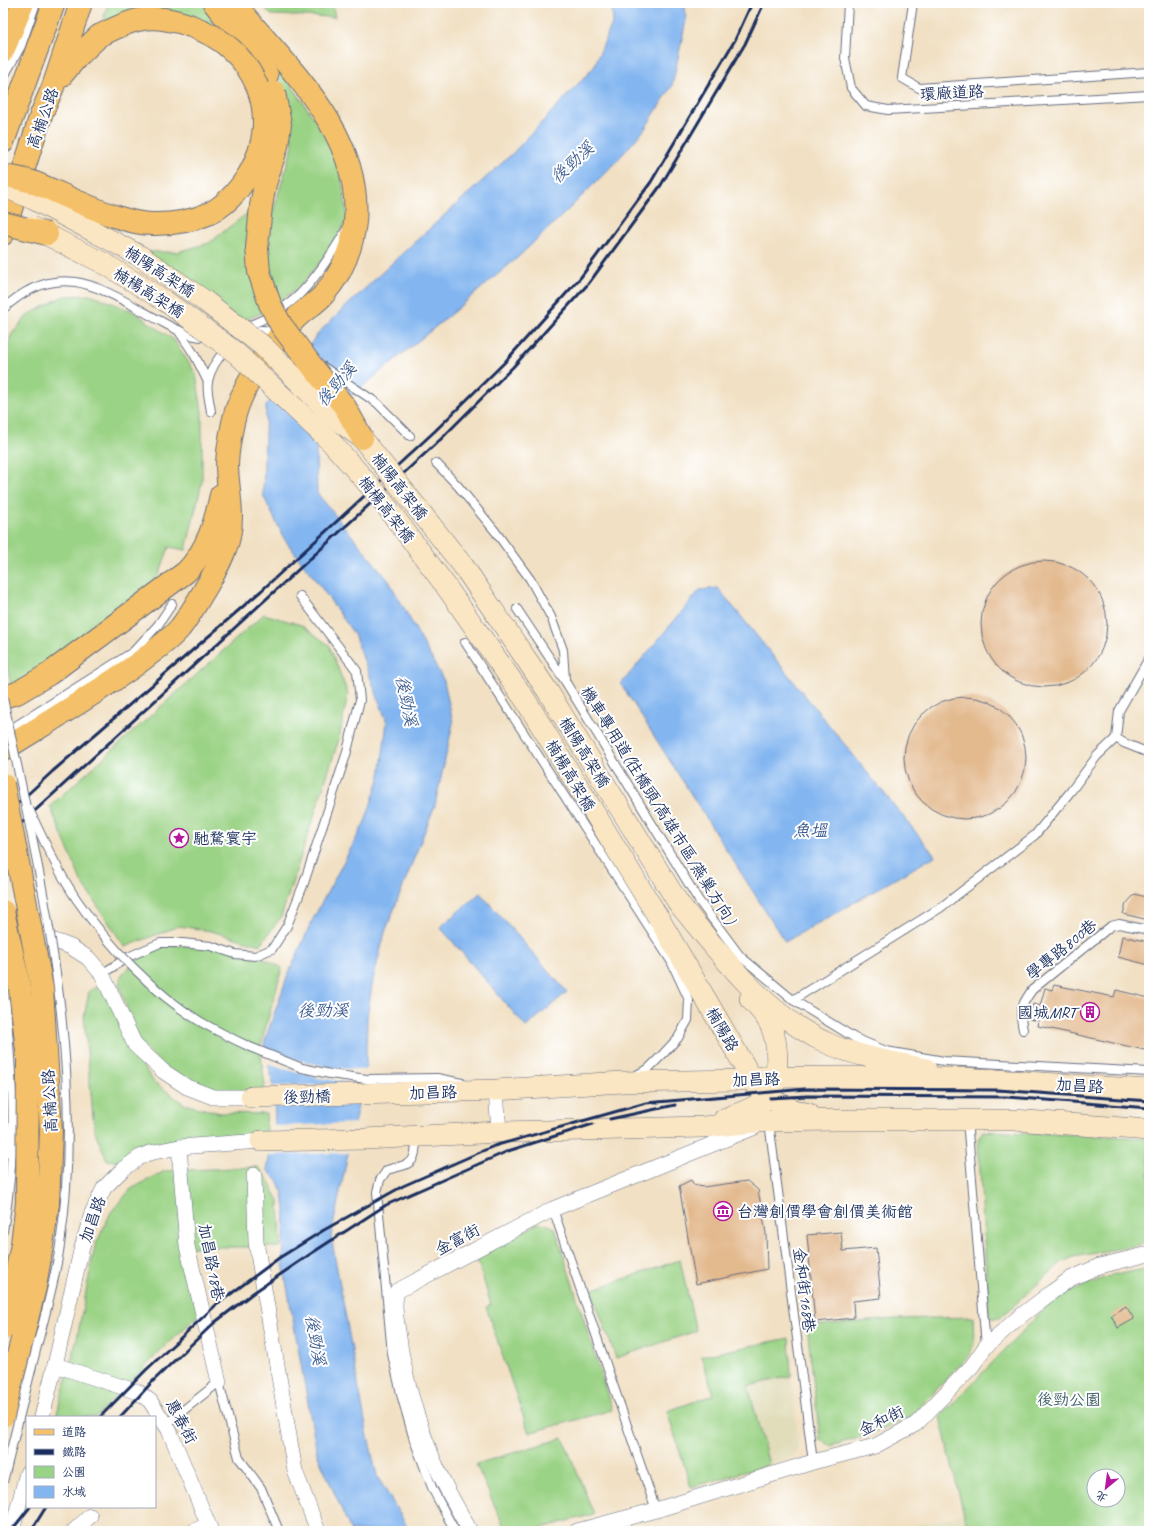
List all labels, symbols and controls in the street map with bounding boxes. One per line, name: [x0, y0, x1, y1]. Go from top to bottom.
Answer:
street label: 環廠道路: [920, 81, 985, 105]
street label: 高楠公路: [23, 85, 63, 152]
water label: 後勁溪: [546, 137, 599, 187]
street label: 楠陽高架橋: [120, 242, 198, 302]
street label: 楠楊高架橋: [109, 263, 188, 323]
water label: 後勁溪: [312, 357, 362, 410]
street label: 楠陽高架橋: [367, 449, 432, 524]
street label: 楠楊高架橋: [354, 472, 419, 547]
water label: 後勁溪: [391, 674, 422, 729]
street label: 機車專用道(往橋頭/高雄市區/燕巢方向): [576, 683, 740, 929]
street label: 楠陽高架橋: [554, 713, 614, 792]
street label: 楠楊高架橋: [541, 736, 599, 815]
water label: 魚塭: [793, 820, 829, 841]
place icon: 馳騖寰宇: [168, 827, 190, 849]
place label: 馳騖寰宇: [193, 829, 257, 849]
street label: 學專路800巷: [1022, 915, 1101, 984]
water label: 後勁溪: [298, 1000, 349, 1021]
building icon: 國城MRT: [1079, 1001, 1101, 1023]
place label: 國城MRT: [1017, 1003, 1081, 1023]
street label: 楠陽路: [701, 1004, 743, 1055]
street label: 高楠公路: [38, 1068, 62, 1133]
street label: 加昌路: [732, 1069, 780, 1091]
street label: 加昌路: [1055, 1074, 1105, 1098]
street label: 加昌路: [409, 1082, 457, 1104]
street label: 後勁橋: [283, 1087, 331, 1107]
street label: 加昌路: [75, 1193, 111, 1245]
museum icon: 台灣創價學會創價美術館: [712, 1200, 734, 1222]
place label: 台灣創價學會創價美術館: [737, 1202, 913, 1222]
street label: 金富街: [432, 1220, 483, 1260]
street label: 加昌路18巷: [194, 1222, 228, 1303]
street label: 金和街168巷: [789, 1246, 819, 1334]
water label: 後勁溪: [301, 1313, 330, 1368]
park label: 後勁公園: [1037, 1390, 1101, 1410]
street label: 惠春街: [161, 1396, 201, 1447]
street label: 金和街: [855, 1401, 907, 1440]
legend: [26, 1416, 156, 1508]
text: 道路: [62, 1424, 86, 1440]
text: 鐵路: [62, 1444, 86, 1460]
text: 公園: [62, 1464, 86, 1480]
north arrow: [1086, 1468, 1126, 1508]
text: 水域: [62, 1484, 86, 1500]
text: 北: [1093, 1488, 1109, 1506]

